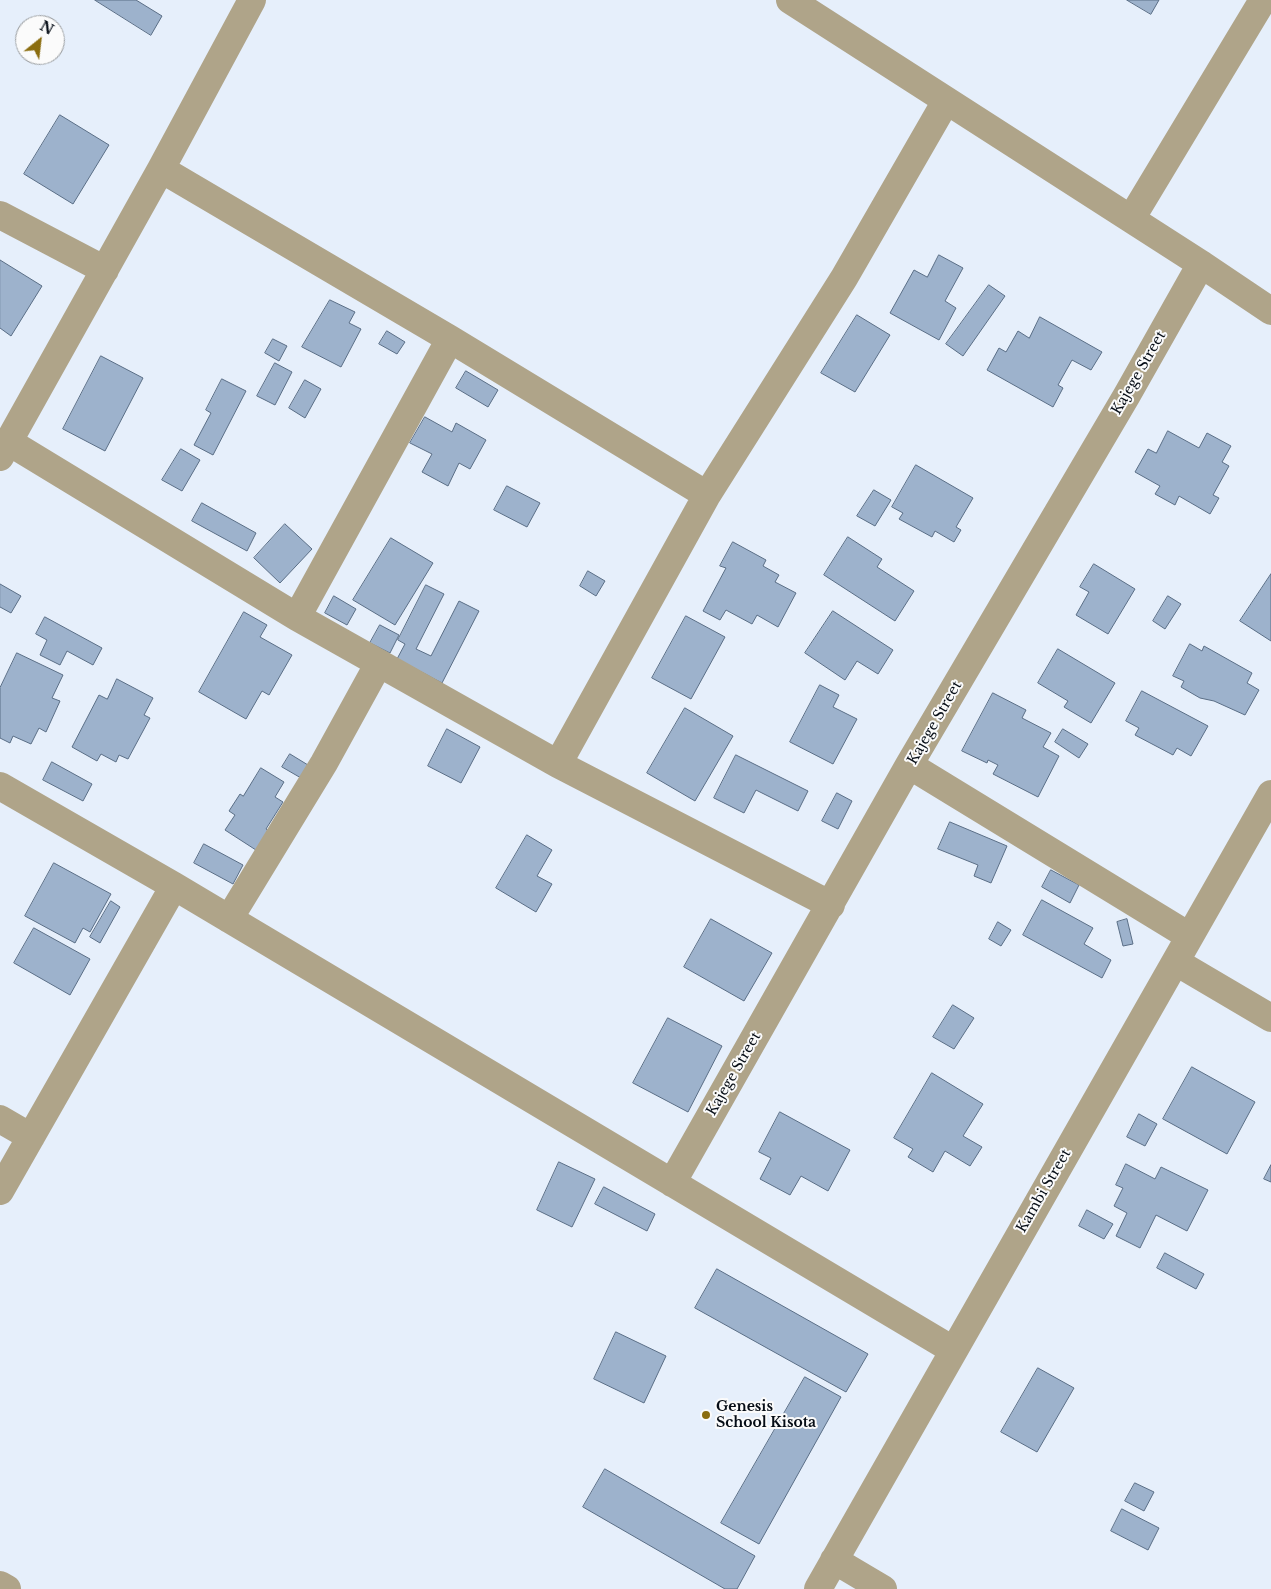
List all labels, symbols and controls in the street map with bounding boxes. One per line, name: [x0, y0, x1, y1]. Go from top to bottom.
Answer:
north arrow: [15, 15, 65, 65]
text: N: [37, 17, 57, 39]
street label: Kajege Street: [1108, 328, 1170, 418]
street label: Kajege Street: [904, 678, 966, 768]
street label: Kajege Street: [703, 1029, 765, 1119]
street label: Kambi Street: [1013, 1146, 1075, 1236]
place label: Genesis School Kisota: [716, 1399, 816, 1431]
marker: Genesis School Kisota: [700, 1409, 712, 1421]

